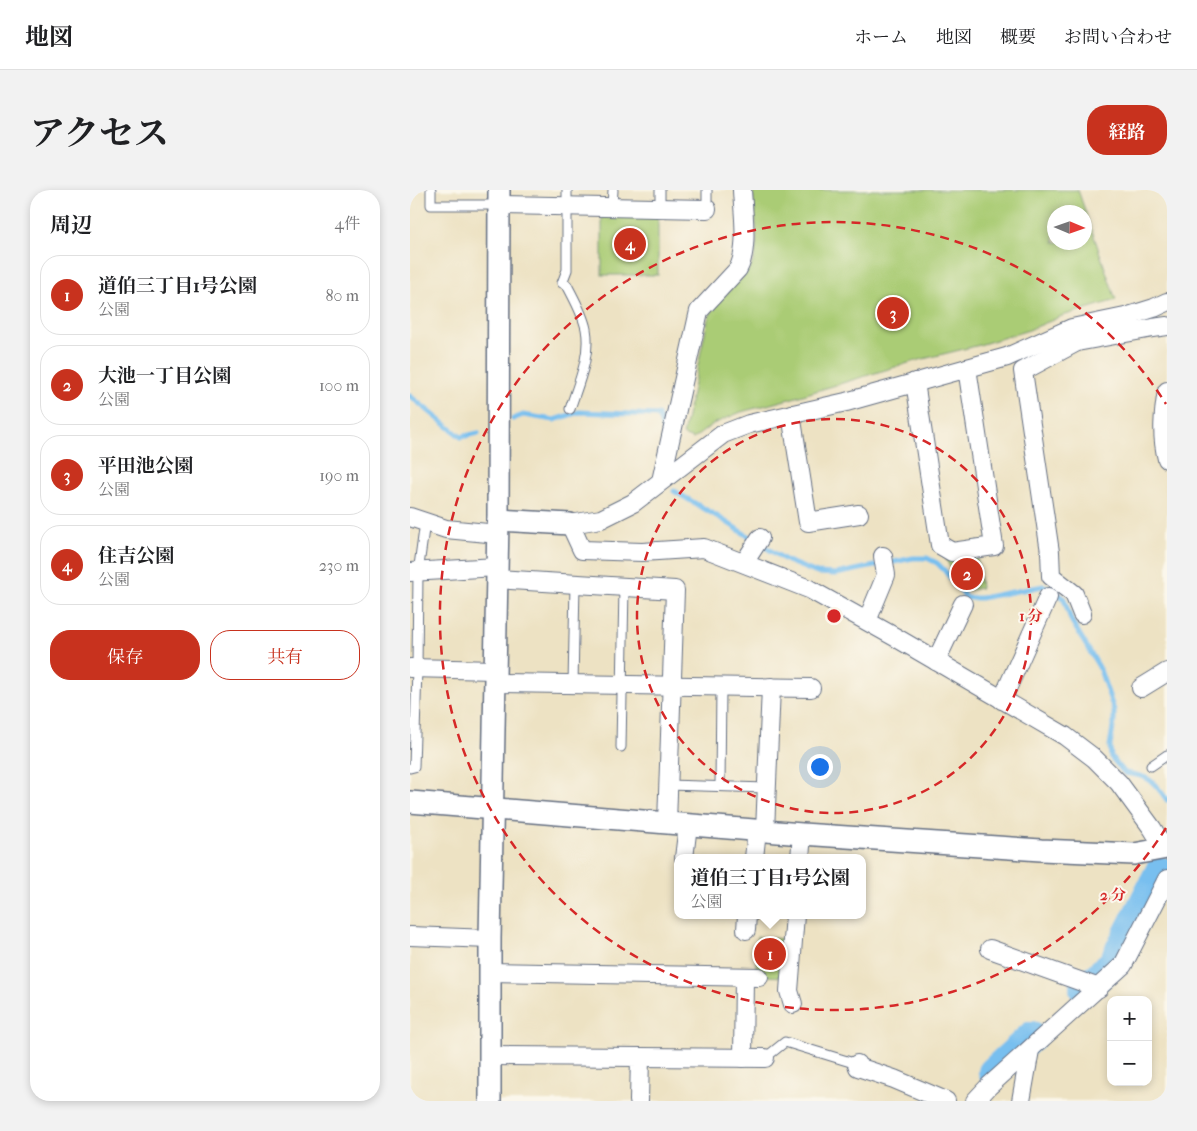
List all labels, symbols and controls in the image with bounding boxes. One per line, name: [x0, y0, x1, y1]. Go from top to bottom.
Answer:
text: 地図: [25, 23, 73, 51]
text: ホーム: [854, 27, 908, 48]
text: 地図: [936, 27, 972, 48]
text: 概要: [1000, 27, 1036, 48]
text: お問い合わせ: [1064, 27, 1172, 48]
button: 経路: [1087, 105, 1167, 155]
text: アクセス: [30, 113, 169, 154]
north arrow: [1047, 205, 1092, 250]
text: 周辺: [50, 213, 92, 237]
text: 4件: [335, 214, 360, 233]
pin: 4: [614, 225, 646, 263]
text: 道伯三丁目1号公園: [98, 275, 257, 297]
text: 1: [64, 286, 70, 305]
text: 80 m: [325, 286, 359, 305]
pin: 3: [877, 294, 909, 332]
text: 公園: [98, 300, 130, 319]
text: 大池一丁目公園: [98, 365, 231, 387]
text: 2: [63, 376, 71, 395]
text: 100 m: [319, 376, 359, 395]
text: 公園: [98, 390, 130, 409]
text: 平田池公園: [98, 455, 193, 477]
text: 3: [64, 466, 70, 485]
text: 190 m: [319, 466, 359, 485]
text: 公園: [98, 480, 130, 499]
text: 住吉公園: [98, 545, 174, 567]
pin: 2: [951, 555, 983, 593]
text: 4: [62, 556, 72, 575]
text: 230 m: [319, 556, 359, 575]
text: 公園: [98, 570, 130, 589]
centre of rings: [825, 607, 843, 625]
text: 1 分: [1019, 607, 1043, 625]
button: 保存: [50, 630, 200, 680]
button: 共有: [210, 630, 360, 680]
your location: [807, 754, 833, 780]
popup: [674, 854, 866, 919]
text: 道伯三丁目1号公園: [691, 867, 849, 889]
text: 2 分: [1100, 886, 1126, 904]
text: 公園: [691, 892, 723, 911]
pin: 1: [754, 935, 786, 973]
map controls: [1107, 996, 1152, 1086]
button: +: [1107, 996, 1152, 1041]
button: −: [1107, 1041, 1152, 1086]

